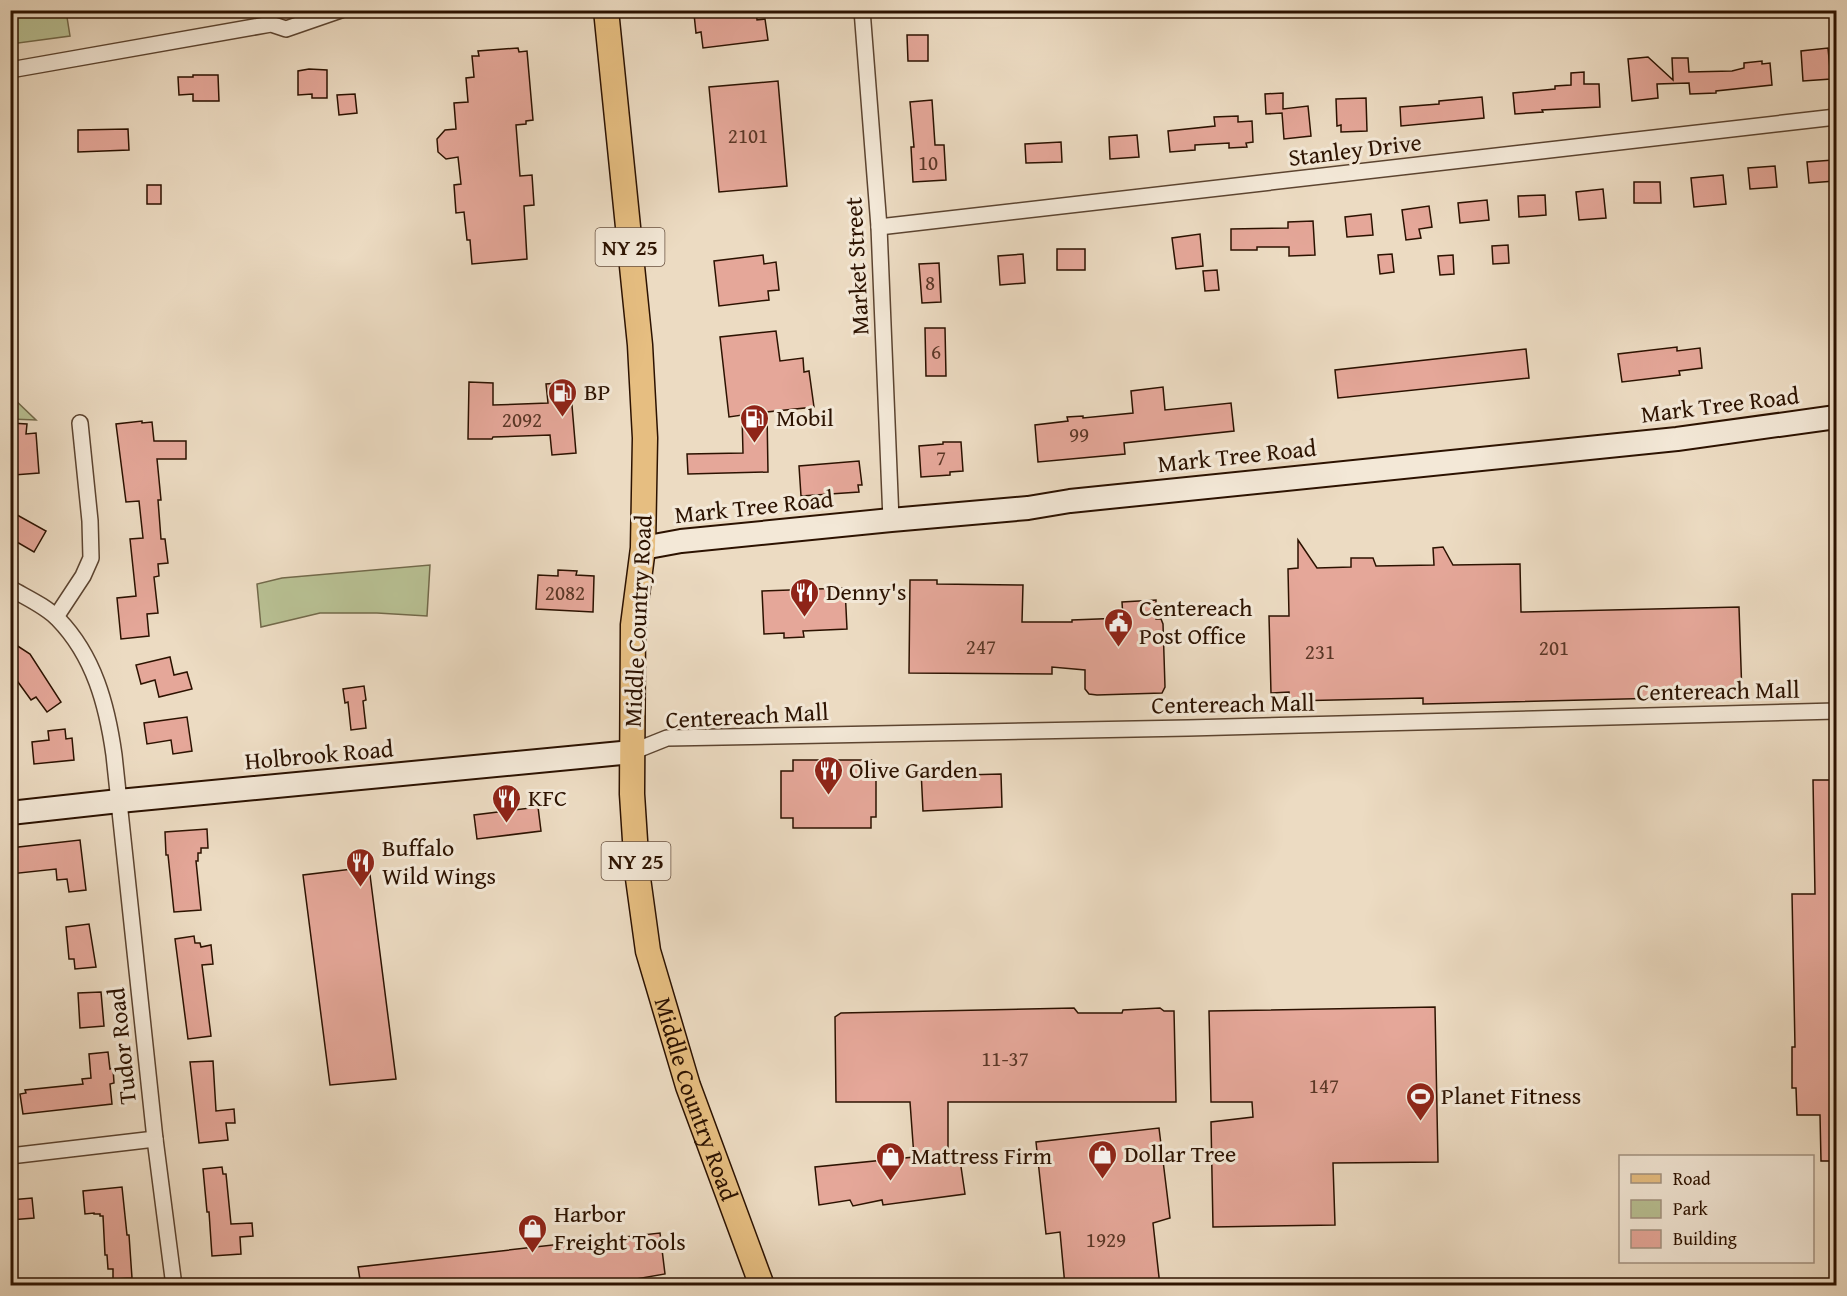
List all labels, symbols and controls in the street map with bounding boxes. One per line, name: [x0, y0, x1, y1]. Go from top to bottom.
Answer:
house number: 2101: [728, 120, 768, 151]
street label: Stanley Drive: [1286, 124, 1424, 175]
house number: 10: [918, 147, 938, 178]
street label: Market Street: [835, 196, 878, 336]
road number: NY 25: [596, 228, 664, 266]
house number: 8: [925, 267, 935, 298]
house number: 6: [931, 336, 941, 367]
place label: BP: [584, 374, 611, 409]
fuel station icon: BP: [547, 376, 579, 418]
street label: Mark Tree Road: [1639, 377, 1801, 432]
place label: Mobil: [776, 400, 834, 435]
fuel station icon: Mobil: [739, 402, 771, 444]
house number: 2092: [502, 404, 542, 435]
house number: 99: [1069, 419, 1089, 450]
street label: Mark Tree Road: [1156, 430, 1318, 481]
house number: 7: [936, 442, 946, 473]
street label: Mark Tree Road: [673, 481, 835, 532]
street label: Middle Country Road: [614, 514, 661, 728]
place label: Denny's: [826, 574, 906, 609]
restaurant icon: Denny's: [789, 576, 821, 618]
house number: 2082: [545, 577, 585, 608]
place label: Centereach Post Office: [1139, 590, 1253, 653]
public building icon: Centereach Post Office: [1102, 606, 1134, 648]
house number: 247: [966, 631, 996, 662]
house number: 201: [1539, 632, 1569, 663]
house number: 231: [1305, 636, 1335, 667]
street label: Centereach Mall: [1636, 672, 1800, 709]
street label: Centereach Mall: [1151, 685, 1315, 722]
street label: Centereach Mall: [665, 694, 830, 737]
street label: Holbrook Road: [243, 731, 395, 778]
place label: Olive Garden: [849, 752, 978, 787]
restaurant icon: Olive Garden: [812, 754, 844, 796]
place label: KFC: [528, 780, 567, 815]
restaurant icon: KFC: [491, 782, 523, 824]
place label: Buffalo Wild Wings: [382, 830, 496, 893]
road number: NY 25: [602, 842, 670, 880]
restaurant icon: Buffalo Wild Wings: [345, 846, 377, 888]
street label: Tudor Road: [98, 986, 145, 1106]
street label: Middle Country Road: [646, 993, 747, 1206]
house number: 11-37: [981, 1043, 1029, 1074]
house number: 147: [1309, 1070, 1339, 1101]
place label: Planet Fitness: [1441, 1078, 1581, 1113]
sports icon: Planet Fitness: [1404, 1080, 1436, 1122]
place label: Dollar Tree: [1124, 1136, 1236, 1171]
place label: Mattress Firm: [911, 1138, 1052, 1173]
shop icon: Dollar Tree: [1087, 1138, 1119, 1180]
shop icon: Mattress Firm: [874, 1140, 906, 1182]
legend: [1619, 1155, 1814, 1263]
text: Road: [1673, 1165, 1711, 1192]
text: Park: [1673, 1195, 1709, 1222]
place label: Harbor Freight Tools: [554, 1196, 686, 1259]
shop icon: Harbor Freight Tools: [517, 1212, 549, 1254]
house number: 1929: [1086, 1224, 1126, 1255]
text: Building: [1673, 1225, 1737, 1252]

